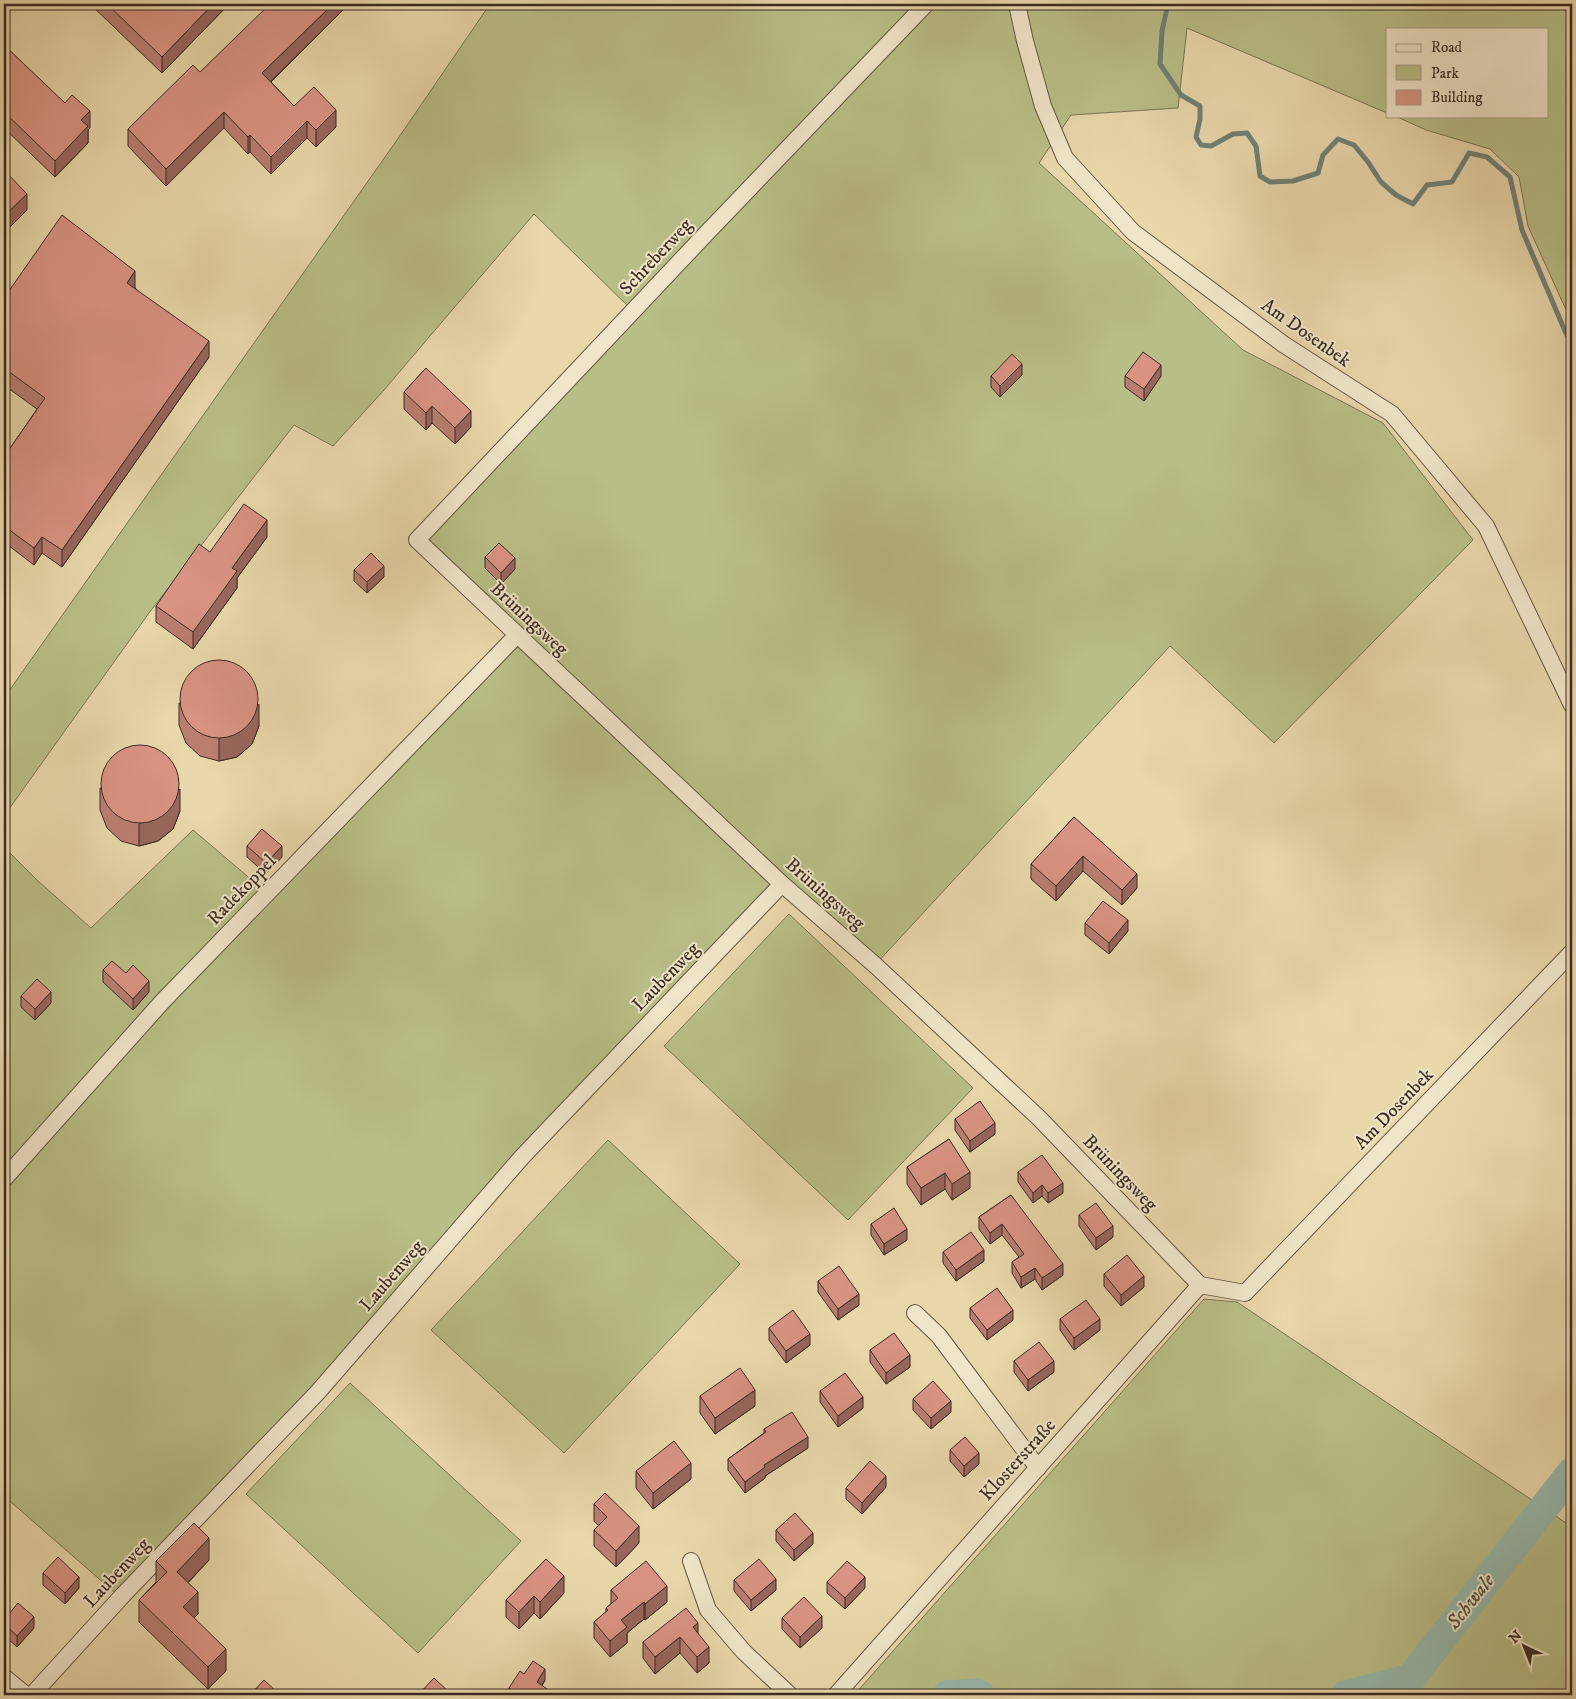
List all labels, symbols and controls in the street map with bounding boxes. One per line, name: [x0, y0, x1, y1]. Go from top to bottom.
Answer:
legend: [1386, 28, 1548, 118]
text: Road: [1431, 38, 1463, 57]
text: Park: [1431, 64, 1460, 83]
text: Building: [1431, 88, 1483, 107]
street label: Schreberweg: [615, 213, 698, 300]
street label: Am Dosenbek: [1257, 294, 1356, 373]
street label: Brüningsweg: [485, 577, 573, 661]
street label: Radekoppel: [203, 850, 281, 930]
street label: Brüningsweg: [781, 853, 870, 935]
street label: Laubenweg: [628, 937, 705, 1016]
street label: Am Dosenbek: [1350, 1063, 1439, 1154]
street label: Brüningsweg: [1078, 1130, 1163, 1217]
street label: Laubenweg: [355, 1235, 430, 1316]
street label: Klosterstraße: [975, 1414, 1061, 1506]
street label: Laubenweg: [79, 1533, 156, 1613]
water label: Schwale: [1441, 1568, 1501, 1635]
north arrow: [1498, 1622, 1548, 1672]
text: N: [1505, 1626, 1527, 1648]

